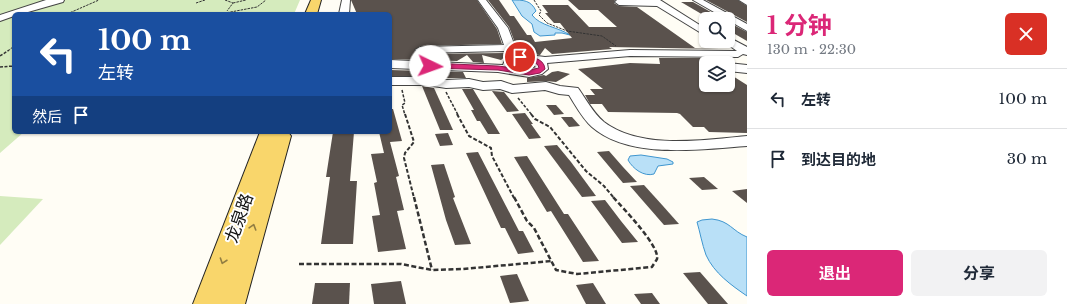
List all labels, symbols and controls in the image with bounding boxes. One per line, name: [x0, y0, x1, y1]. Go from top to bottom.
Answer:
text: 1 分钟: [767, 11, 832, 40]
map controls: [699, 12, 735, 92]
button: search: [699, 12, 735, 48]
button: close: [1005, 13, 1047, 55]
text: 100 m: [98, 23, 191, 58]
icon: left: [32, 28, 84, 80]
pin: [503, 40, 537, 74]
text: 130 m · 22:30: [767, 41, 856, 58]
position arrow: [409, 45, 451, 87]
icon: arrive: [509, 46, 531, 68]
button: layers: [699, 56, 735, 92]
text: 左转: [98, 62, 134, 84]
icon: left: [767, 88, 789, 110]
text: 100 m: [998, 89, 1047, 108]
text: 左转: [801, 90, 831, 109]
icon: arrive: [70, 104, 92, 126]
text: 然后: [32, 107, 62, 126]
icon: arrive: [767, 148, 789, 170]
text: 30 m: [1007, 149, 1047, 168]
text: 到达目的地: [801, 150, 876, 169]
street label: 龙泉路: [221, 191, 258, 246]
one-way arrow: [248, 223, 257, 230]
button: 退出: [767, 250, 903, 296]
button: 分享: [911, 250, 1047, 296]
one-way arrow: [220, 258, 228, 265]

